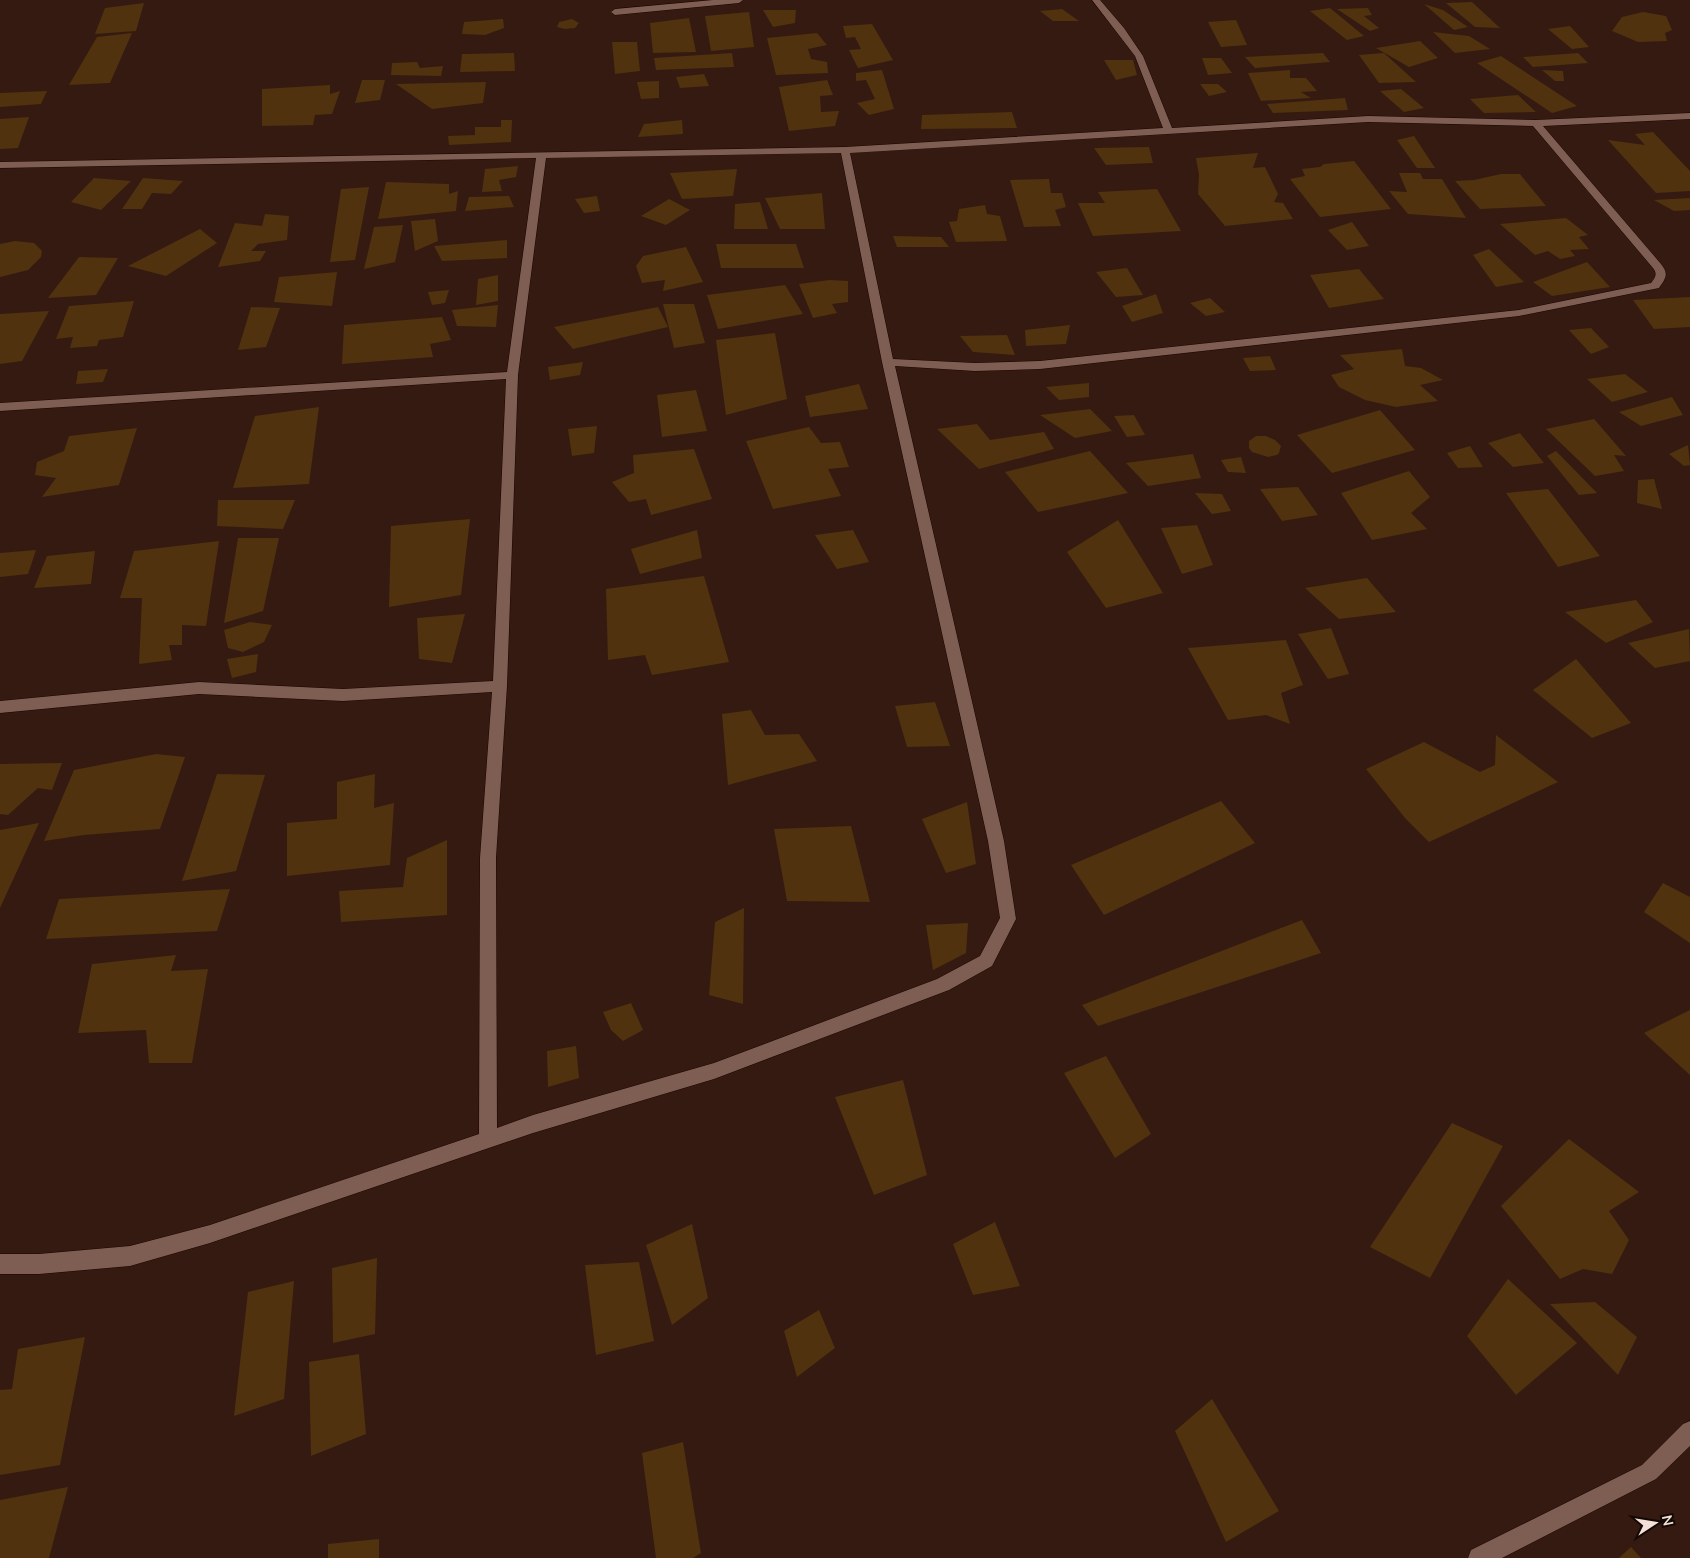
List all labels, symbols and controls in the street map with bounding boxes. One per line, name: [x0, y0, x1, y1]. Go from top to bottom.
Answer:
north arrow: [1630, 1498, 1680, 1548]
text: N: [1658, 1513, 1678, 1527]

